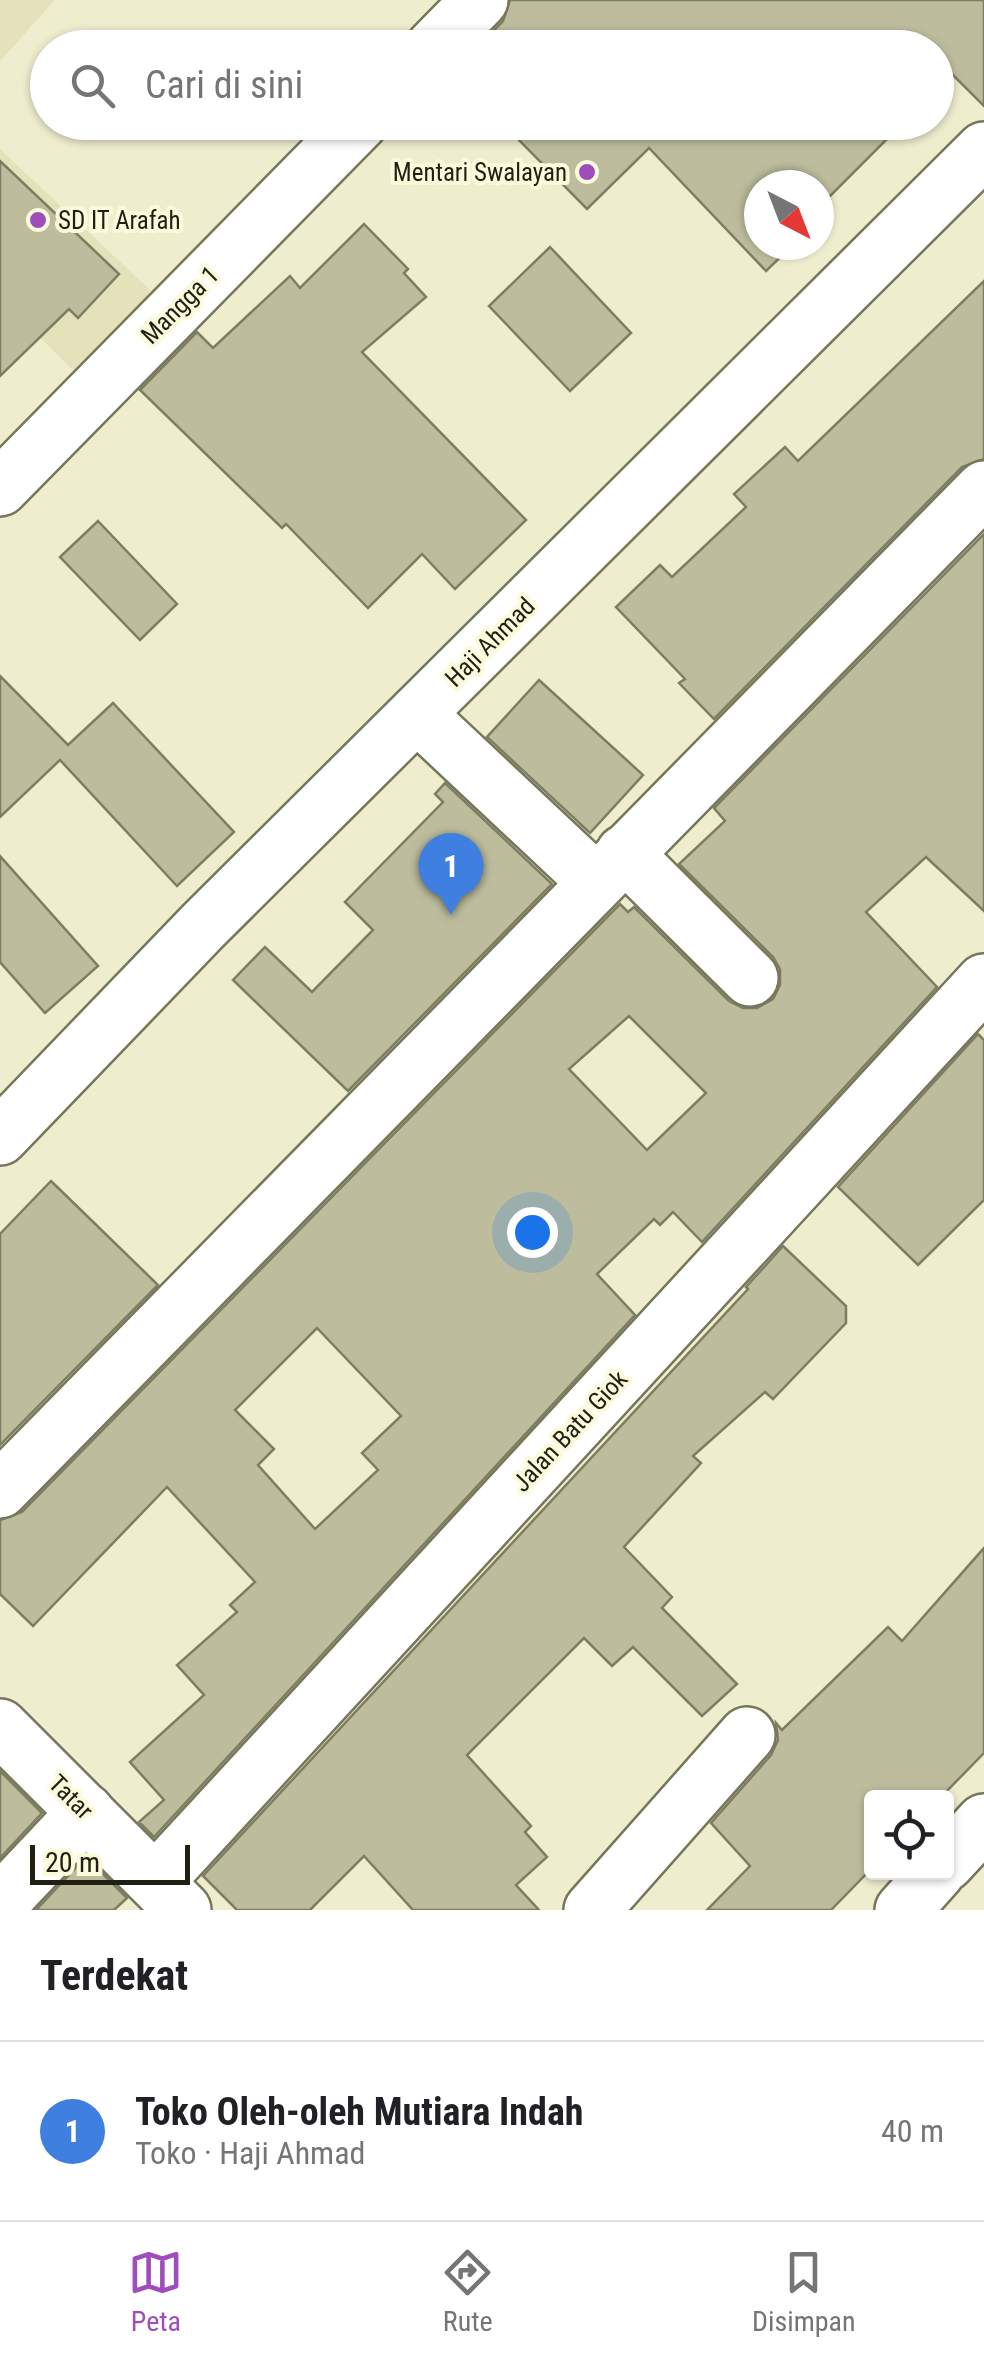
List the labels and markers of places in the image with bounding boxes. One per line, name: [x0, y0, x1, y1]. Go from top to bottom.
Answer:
place label: Mentari Swalayan: [393, 158, 567, 187]
marker: Mentari Swalayan: [576, 161, 598, 183]
place label: SD IT Arafah: [58, 206, 181, 235]
marker: SD IT Arafah: [27, 209, 49, 231]
pin: 1: [418, 832, 484, 915]

